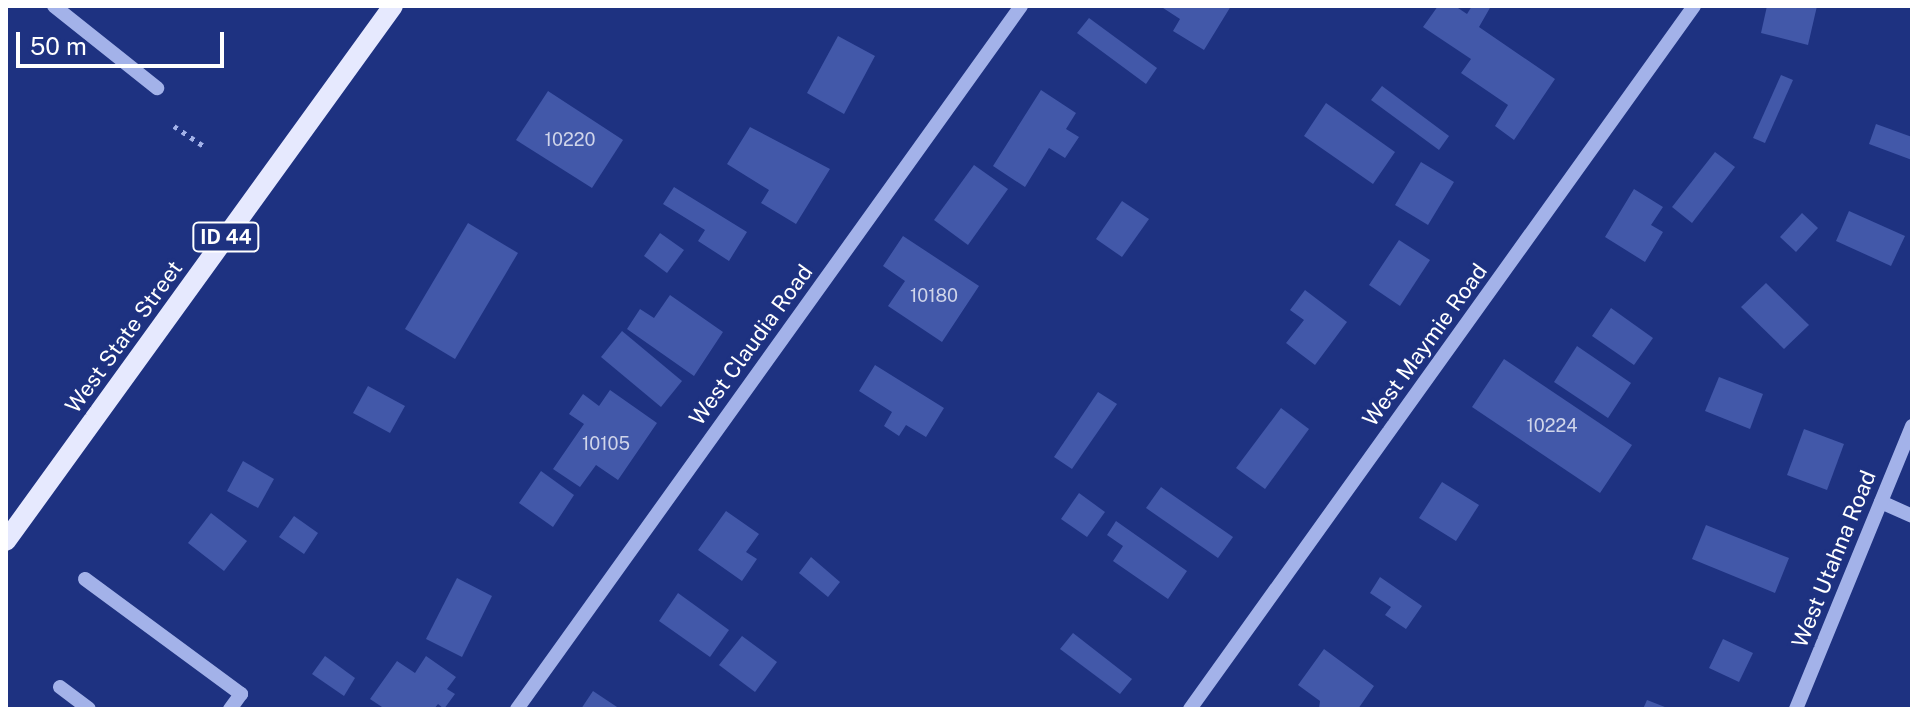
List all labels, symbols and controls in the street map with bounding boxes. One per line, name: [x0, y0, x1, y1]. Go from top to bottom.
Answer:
scale bar: [20, 16, 228, 66]
text: 50 m: [30, 32, 87, 60]
house number: 10220: [545, 129, 595, 151]
road number: ID 44: [192, 221, 260, 253]
street label: West State Street: [60, 256, 188, 418]
street label: West Maymie Road: [1357, 259, 1493, 431]
street label: West Claudia Road: [684, 260, 818, 430]
house number: 10180: [910, 285, 958, 307]
house number: 10224: [1526, 415, 1578, 437]
house number: 10105: [582, 433, 630, 455]
street label: West Utahna Road: [1786, 467, 1882, 651]

